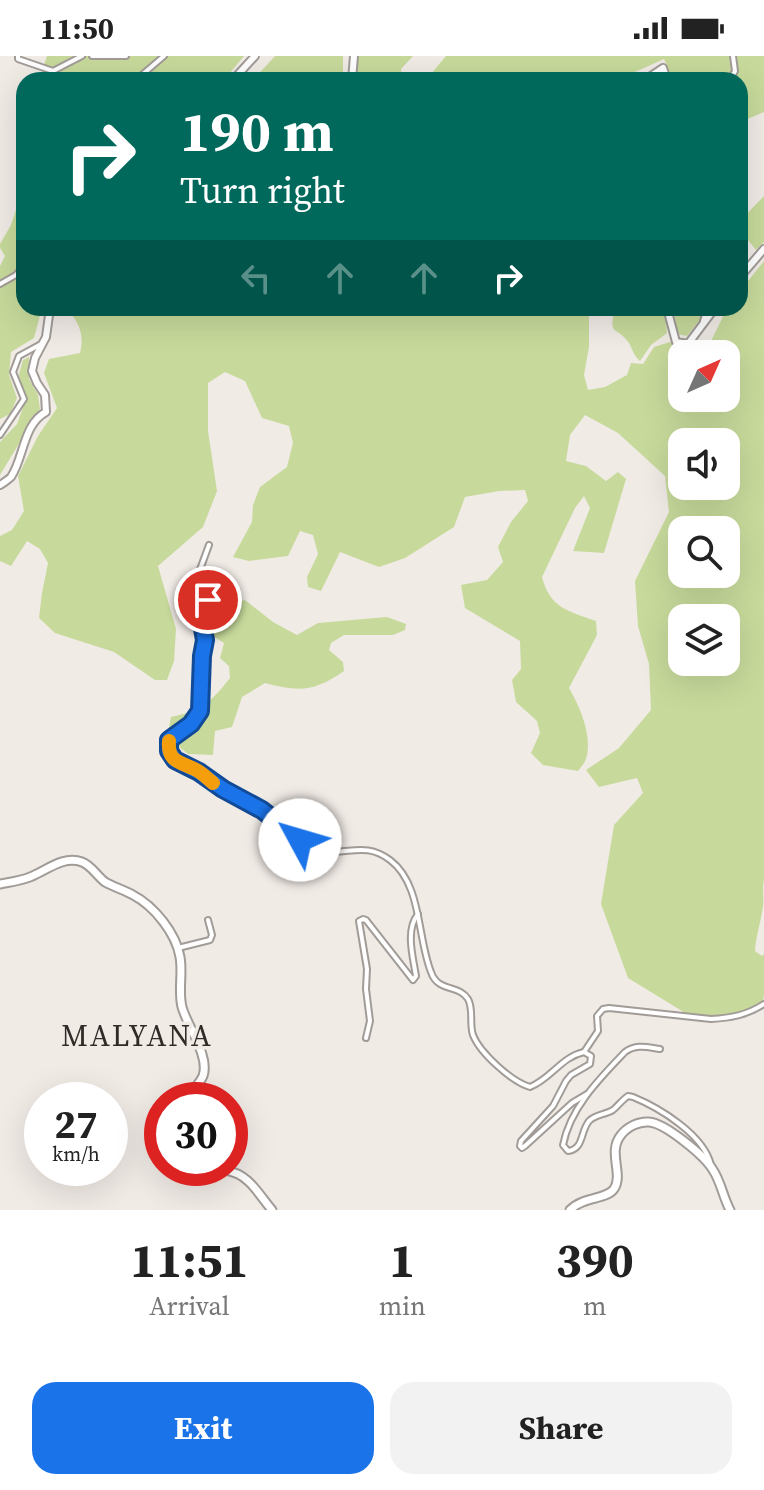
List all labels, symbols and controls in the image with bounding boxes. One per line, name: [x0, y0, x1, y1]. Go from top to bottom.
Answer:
text: 11:50: [40, 8, 114, 49]
text: 190 m: [180, 93, 334, 170]
icon: right: [48, 104, 152, 208]
text: Turn right: [180, 166, 345, 215]
icon: left: [234, 256, 278, 300]
icon: ahead: [318, 256, 362, 300]
icon: ahead: [402, 256, 446, 300]
icon: right: [486, 256, 530, 300]
north arrow: [668, 340, 740, 412]
map controls: [668, 340, 740, 676]
button: sound: [668, 428, 740, 500]
button: search: [668, 516, 740, 588]
pin: [174, 566, 242, 634]
icon: arrive: [186, 578, 230, 622]
button: layers: [668, 604, 740, 676]
position arrow: [258, 798, 342, 882]
district label: MALYANA: [61, 1015, 213, 1056]
speed limit sign: 30: [144, 1082, 248, 1186]
text: 27: [54, 1097, 98, 1151]
text: km/h: [52, 1140, 100, 1168]
text: 11:51: [130, 1227, 249, 1293]
text: 1: [389, 1227, 415, 1293]
text: 390: [556, 1227, 634, 1293]
text: Arrival: [149, 1288, 230, 1324]
text: min: [379, 1288, 426, 1324]
text: m: [583, 1288, 607, 1324]
button: Exit: [32, 1382, 374, 1474]
button: Share: [390, 1382, 732, 1474]

